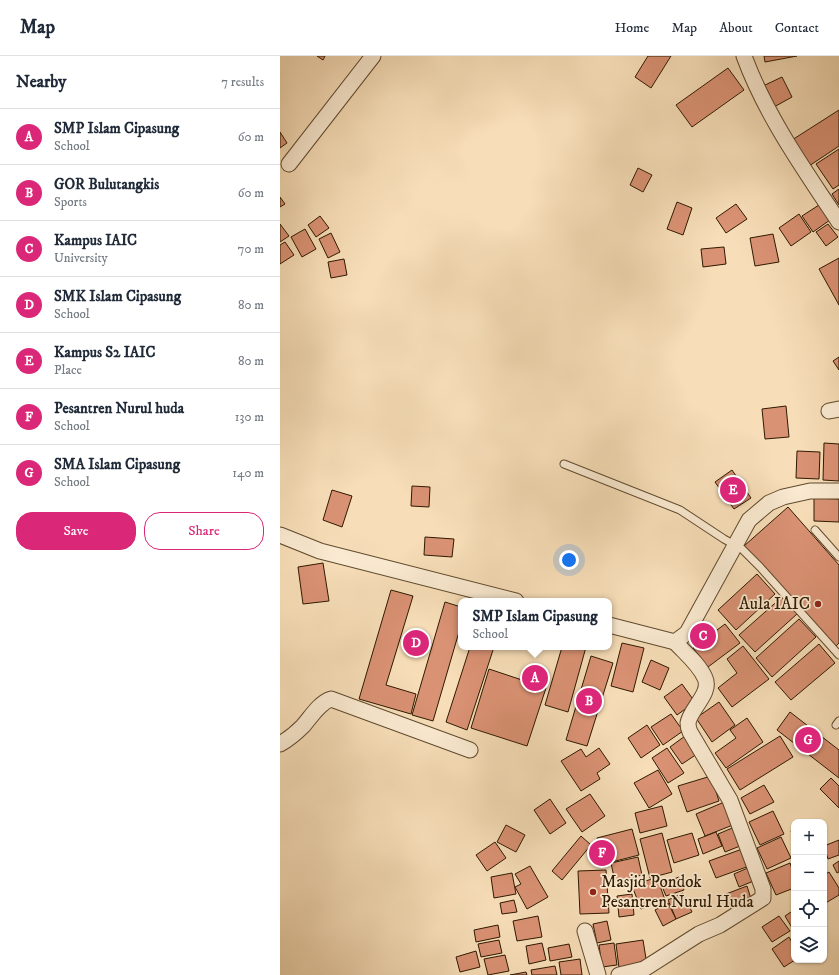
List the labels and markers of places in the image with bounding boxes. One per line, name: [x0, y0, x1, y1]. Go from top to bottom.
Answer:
pin: E: [720, 475, 746, 505]
place label: Aula IAIC: [739, 593, 810, 615]
marker: Aula IAIC: [813, 599, 823, 609]
pin: C: [690, 621, 716, 651]
pin: D: [403, 628, 429, 658]
pin: A: [522, 663, 548, 693]
pin: B: [576, 686, 602, 716]
pin: G: [795, 725, 821, 755]
pin: F: [589, 838, 615, 868]
place label: Masjid Pondok Pesantren Nurul Huda: [601, 871, 754, 913]
marker: Masjid Pondok Pesantren Nurul Huda: [588, 887, 598, 897]

